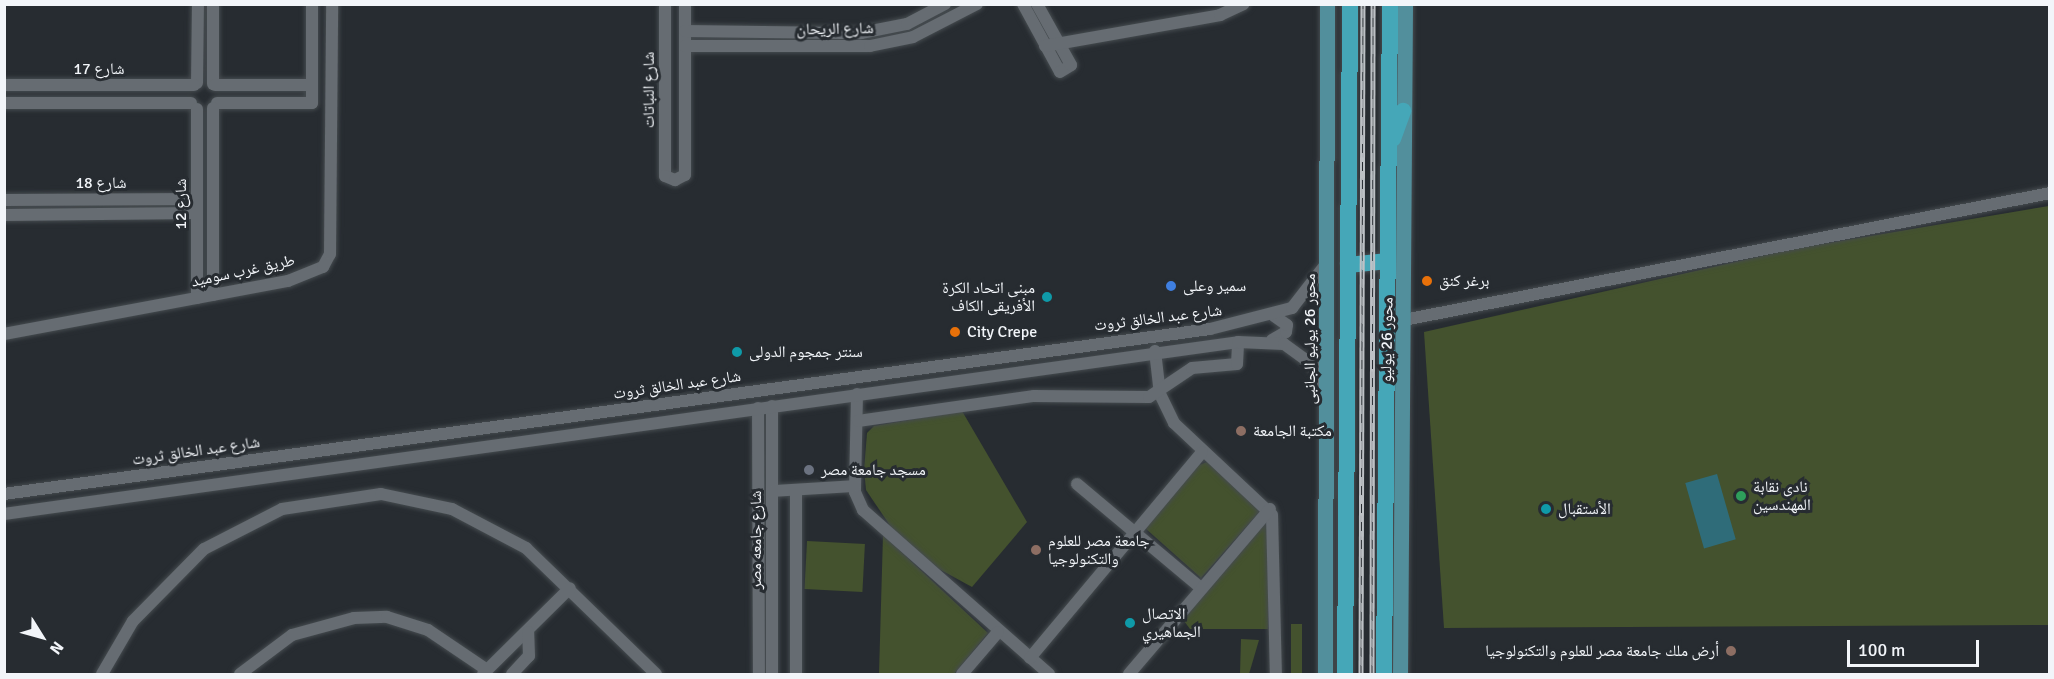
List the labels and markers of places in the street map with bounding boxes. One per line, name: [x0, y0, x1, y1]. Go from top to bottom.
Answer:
place label: برغر كنق: [1439, 271, 1490, 291]
marker: برغر كنق: [1420, 274, 1434, 288]
place label: سمير وعلى: [1183, 276, 1246, 296]
place label: مبنى اتحاد الكرة الأفريقى الكاف: [942, 278, 1035, 316]
marker: سمير وعلى: [1164, 279, 1178, 293]
marker: مبنى اتحاد الكرة الأفريقى الكاف: [1040, 290, 1054, 304]
place label: City Crepe: [967, 322, 1037, 342]
marker: City Crepe: [948, 325, 962, 339]
place label: سنتر جمجوم الدولى: [749, 342, 863, 362]
marker: سنتر جمجوم الدولى: [730, 345, 744, 359]
place label: مكتبة الجامعة: [1253, 421, 1332, 441]
marker: مكتبة الجامعة: [1234, 424, 1248, 438]
place label: مسجد جامعة مصر: [821, 460, 926, 480]
marker: مسجد جامعة مصر: [802, 463, 816, 477]
place label: نادى نقابة المهندسين: [1753, 477, 1811, 515]
marker: نادى نقابة المهندسين: [1734, 489, 1748, 503]
place label: الأستقبال: [1558, 499, 1611, 519]
marker: الأستقبال: [1539, 502, 1553, 516]
place label: جامعة مصر للعلوم والتكنولوجيا: [1048, 531, 1150, 569]
marker: جامعة مصر للعلوم والتكنولوجيا: [1029, 543, 1043, 557]
place label: الاتصال الجماهيري: [1142, 604, 1201, 642]
marker: الاتصال الجماهيري: [1123, 616, 1137, 630]
place label: أرض ملك جامعة مصر للعلوم والتكنولوجيا: [1485, 641, 1719, 661]
marker: أرض ملك جامعة مصر للعلوم والتكنولوجيا: [1724, 644, 1738, 658]

